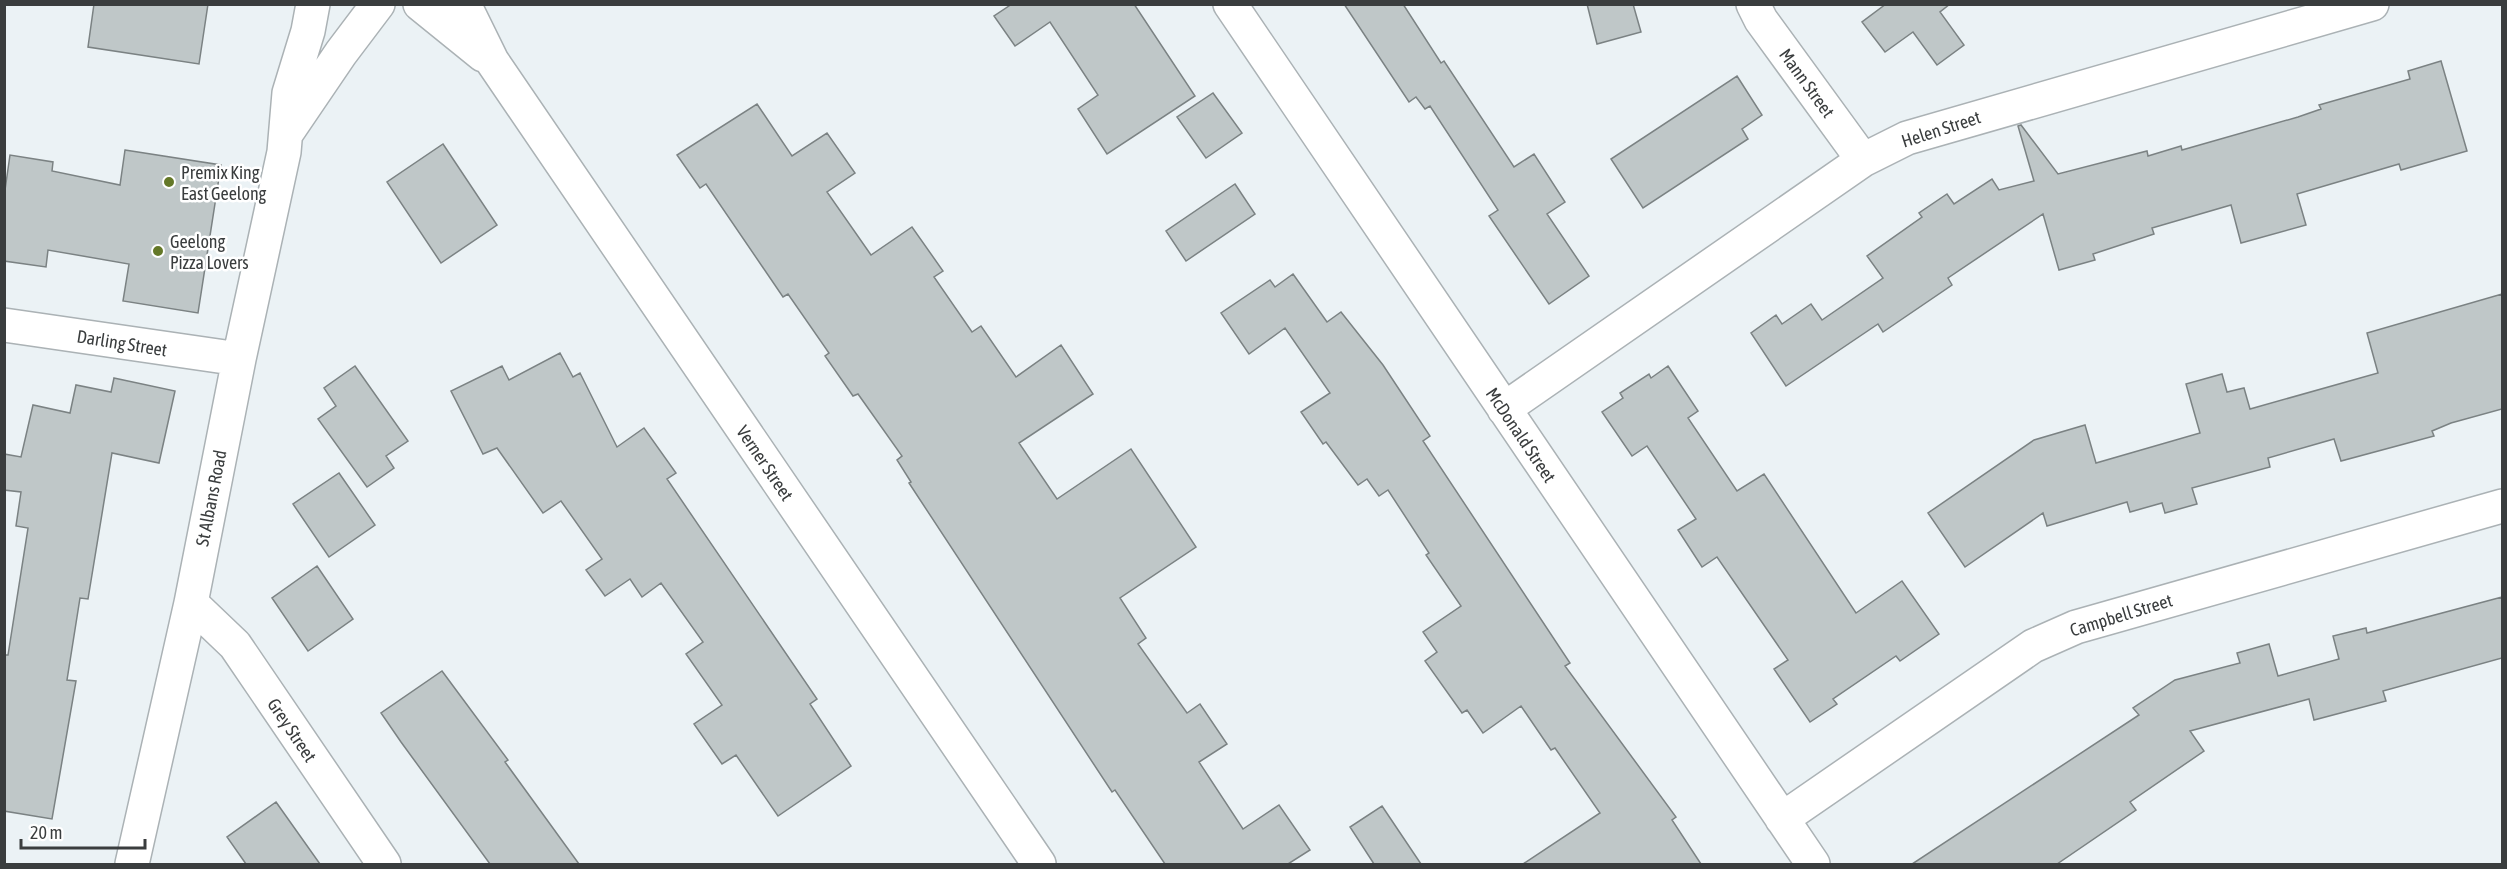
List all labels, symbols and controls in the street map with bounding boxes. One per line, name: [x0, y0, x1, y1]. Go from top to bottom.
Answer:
street label: Mann Street: [1775, 45, 1839, 121]
street label: Helen Street: [1899, 106, 1983, 152]
place label: Premix King East Geelong: [181, 162, 267, 204]
marker: Premix King East Geelong: [162, 175, 176, 189]
place label: Geelong Pizza Lovers: [170, 231, 249, 273]
marker: Geelong Pizza Lovers: [151, 244, 165, 258]
street label: Darling Street: [75, 326, 169, 360]
street label: McDonald Street: [1482, 384, 1560, 486]
street label: Verner Street: [732, 422, 798, 504]
street label: St Albans Road: [191, 448, 231, 548]
street label: Campbell Street: [2067, 589, 2175, 641]
street label: Grey Street: [263, 694, 321, 766]
scale bar: [21, 812, 146, 850]
text: 20 m: [30, 822, 62, 843]

